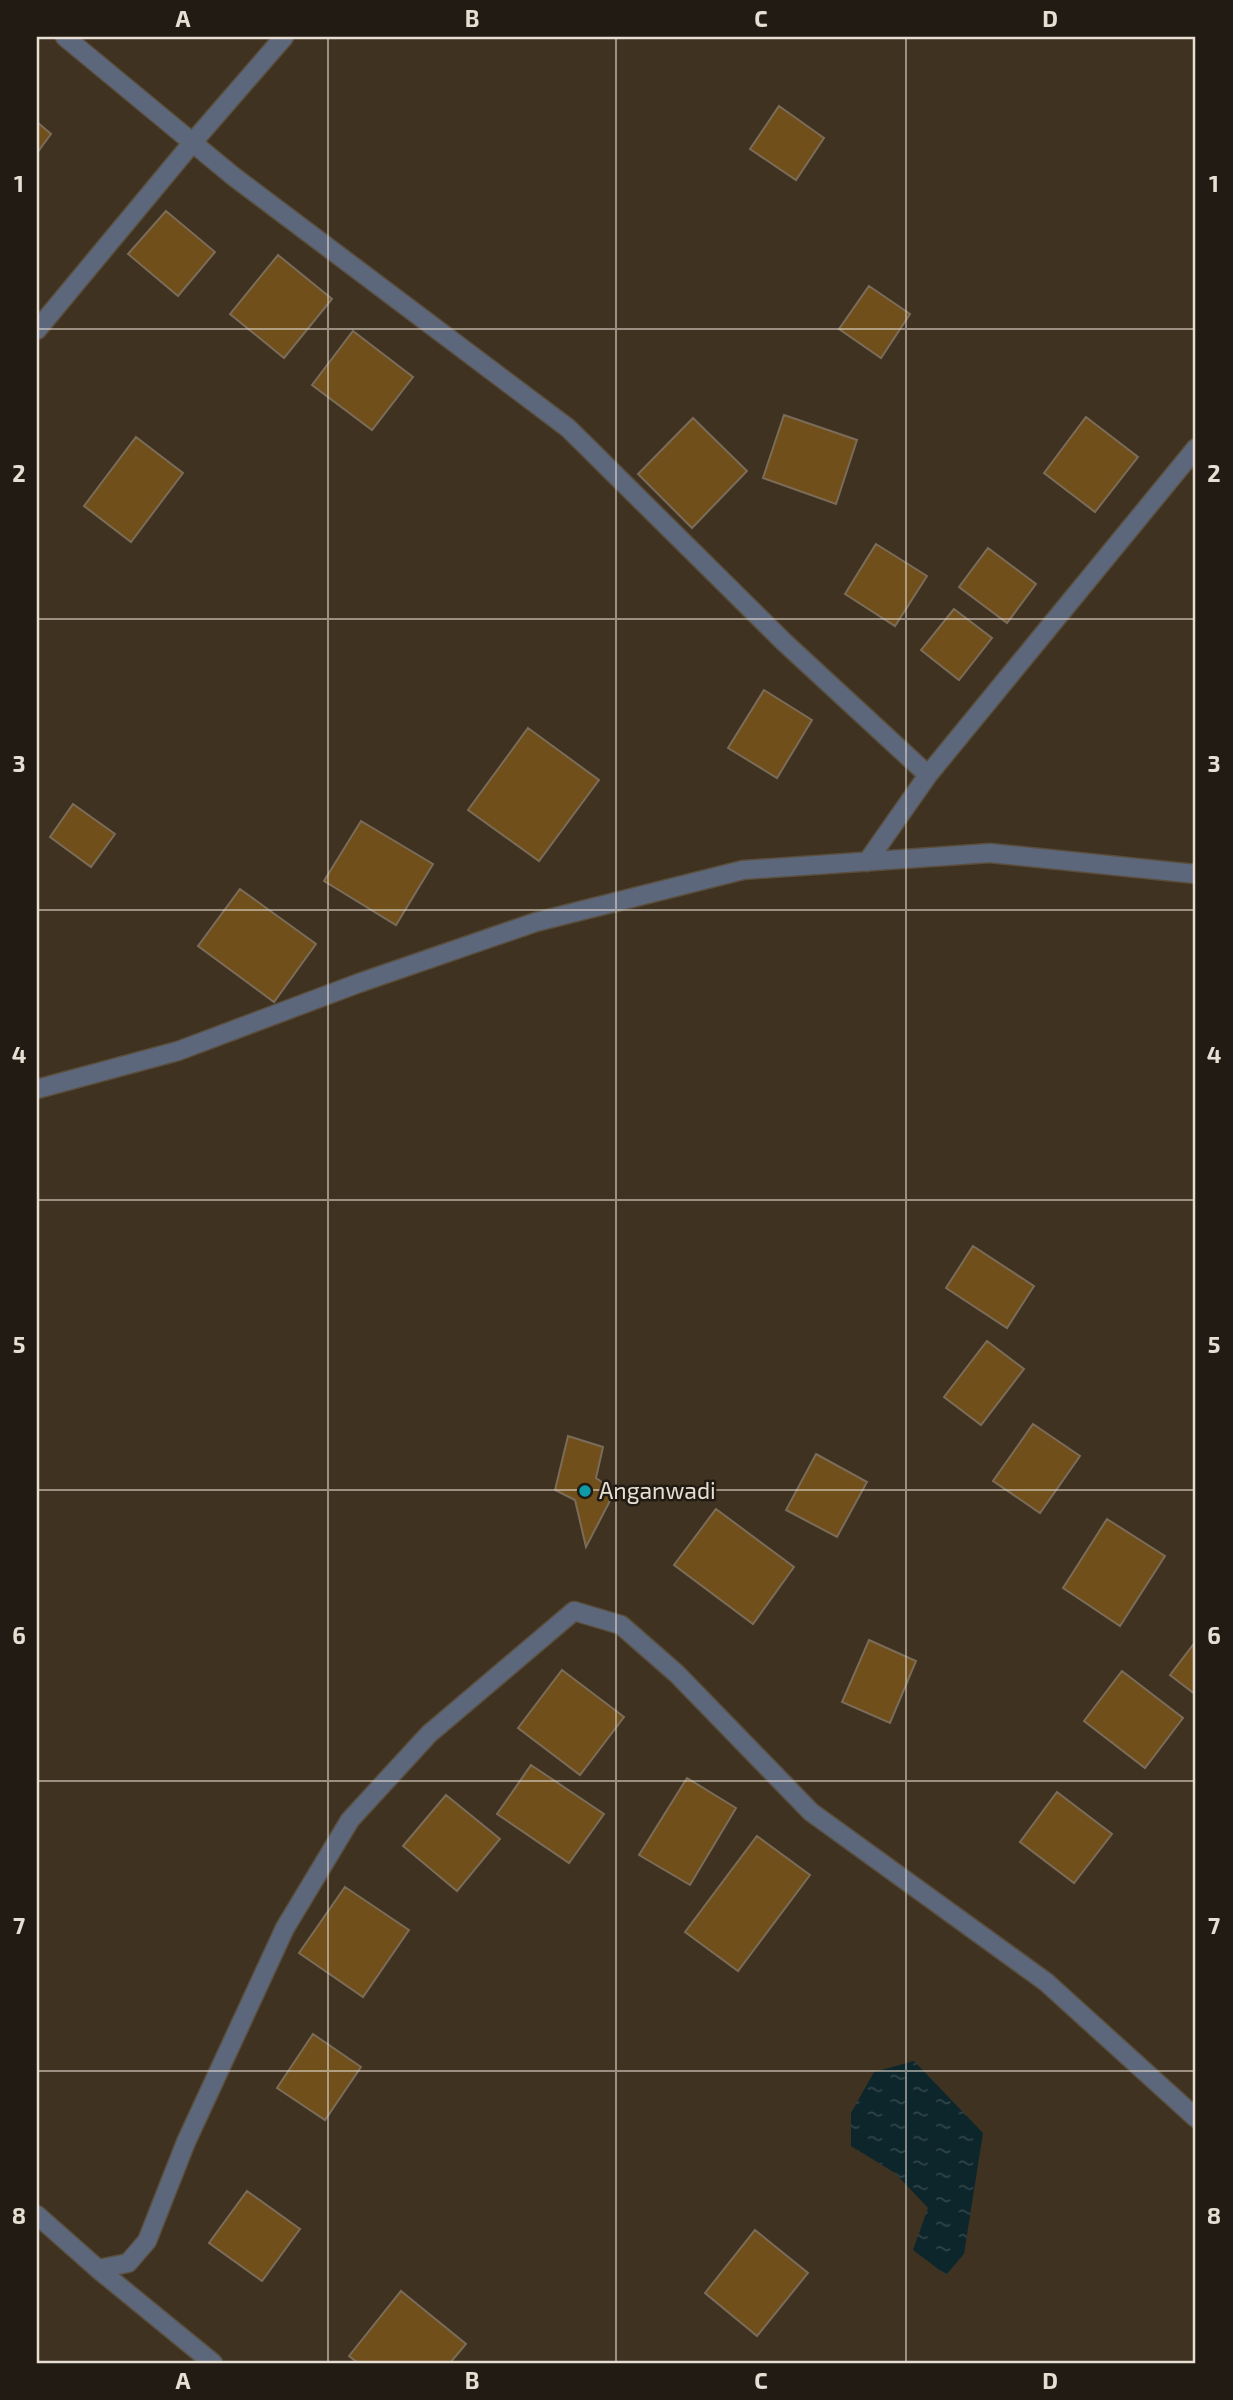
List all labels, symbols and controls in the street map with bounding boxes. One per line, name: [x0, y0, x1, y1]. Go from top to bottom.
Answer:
text: A: [175, 4, 191, 32]
text: B: [465, 4, 479, 32]
text: C: [754, 4, 768, 32]
text: D: [1042, 4, 1058, 32]
text: 1: [14, 169, 24, 197]
text: 1: [1209, 169, 1219, 197]
text: 2: [12, 459, 26, 487]
text: 2: [1207, 459, 1221, 487]
text: 3: [12, 749, 26, 777]
text: 3: [1207, 749, 1221, 777]
text: 4: [12, 1040, 26, 1068]
text: 4: [1207, 1040, 1221, 1068]
text: 5: [13, 1330, 25, 1358]
text: 5: [1208, 1330, 1220, 1358]
place label: Anganwadi: [599, 1476, 716, 1504]
marker: Anganwadi: [577, 1483, 593, 1499]
text: 6: [12, 1621, 26, 1649]
text: 6: [1207, 1621, 1221, 1649]
text: 7: [13, 1911, 25, 1939]
text: 7: [1208, 1911, 1220, 1939]
text: 8: [12, 2201, 26, 2229]
text: 8: [1207, 2201, 1221, 2229]
text: A: [175, 2366, 191, 2394]
text: B: [465, 2366, 479, 2394]
text: C: [754, 2366, 768, 2394]
text: D: [1042, 2366, 1058, 2394]

